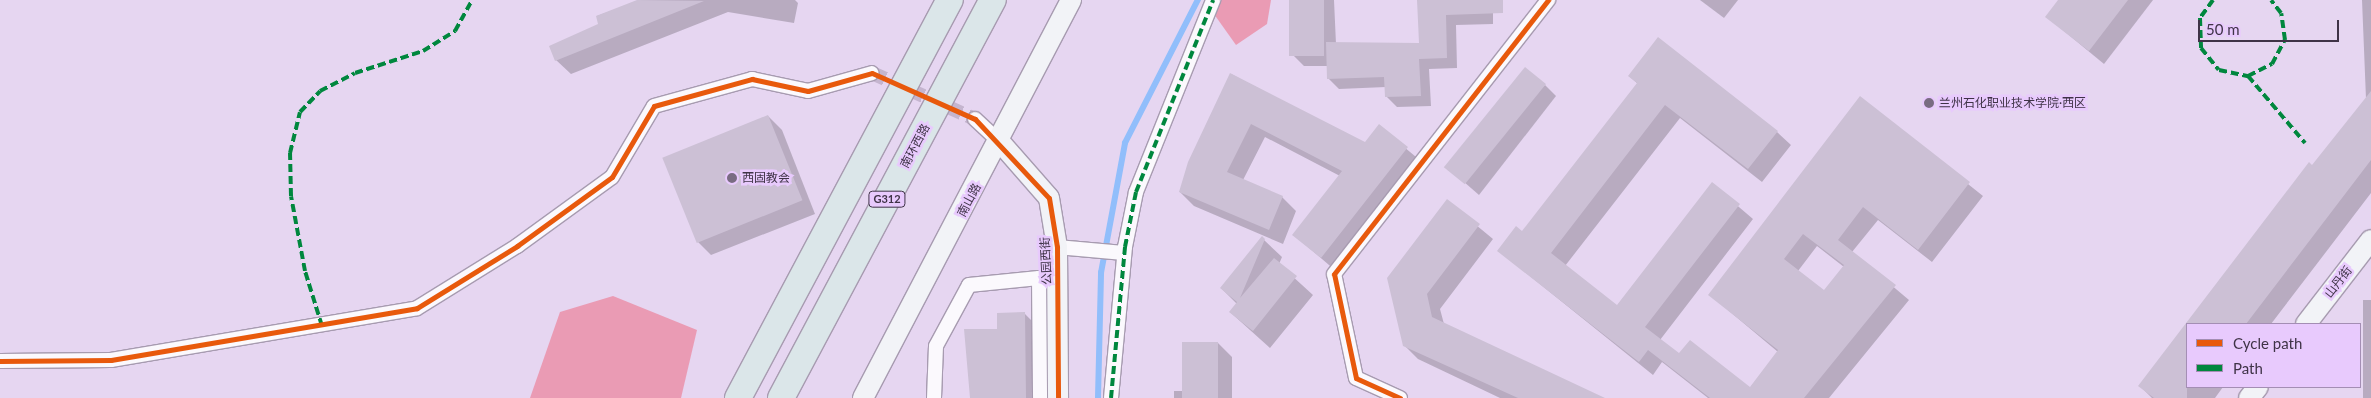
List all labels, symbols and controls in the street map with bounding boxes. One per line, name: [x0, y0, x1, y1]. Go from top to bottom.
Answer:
scale bar: [2201, 10, 2342, 42]
text: 50 m: [2206, 20, 2240, 38]
place label: 兰州石化职业技术学院·西区: [1939, 96, 2086, 110]
marker: 兰州石化职业技术学院·西区: [1923, 97, 1935, 109]
street label: 南环西路: [897, 121, 933, 171]
place label: 西固教会: [742, 171, 790, 185]
marker: 西固教会: [726, 172, 738, 184]
street label: 南山路: [954, 181, 984, 219]
road number: G312: [868, 190, 906, 208]
street label: 公园西街: [1038, 237, 1054, 285]
street label: 山丹街: [2321, 263, 2355, 301]
legend: [2186, 323, 2361, 388]
text: Cycle path: [2233, 334, 2302, 352]
text: Path: [2233, 359, 2263, 377]

